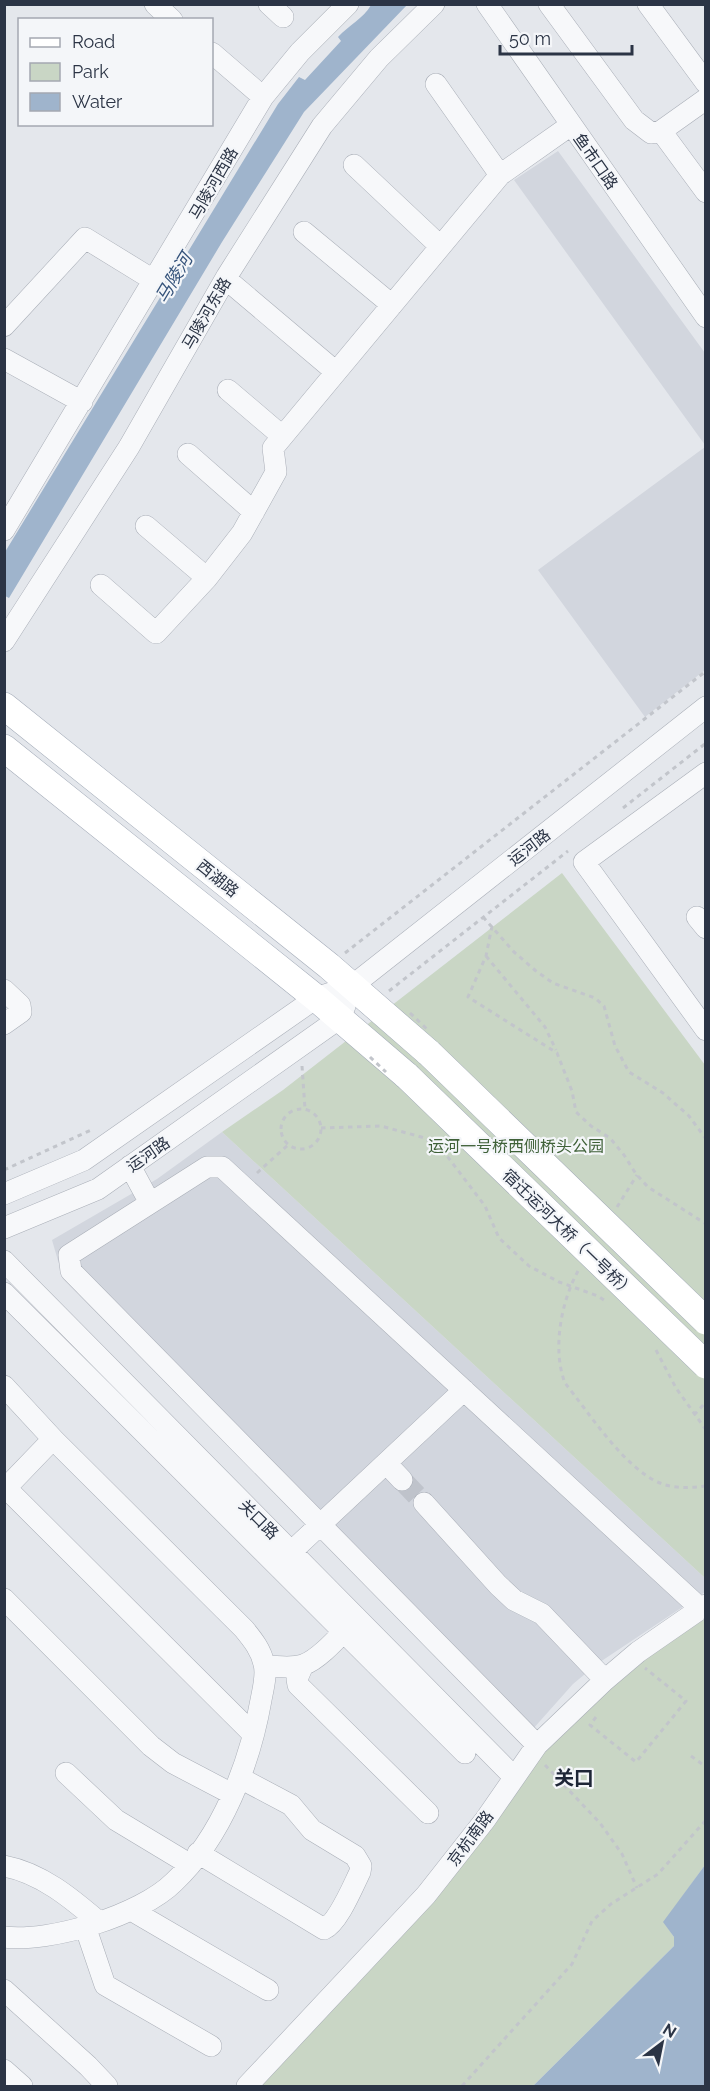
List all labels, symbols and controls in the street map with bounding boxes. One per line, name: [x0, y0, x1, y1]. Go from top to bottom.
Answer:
legend: [18, 18, 213, 126]
scale bar: [500, 18, 632, 56]
text: 50 m: [509, 28, 551, 49]
text: Road: [72, 31, 115, 52]
text: Park: [72, 61, 109, 82]
text: Water: [72, 91, 123, 112]
street label: 鱼市口路: [569, 130, 622, 193]
street label: 马陵河西路: [185, 144, 242, 223]
water label: 马陵河: [151, 247, 198, 306]
street label: 马陵河东路: [178, 274, 235, 353]
street label: 运河路: [505, 825, 554, 870]
street label: 西湖路: [193, 856, 242, 901]
street label: 运河路: [123, 1133, 173, 1176]
park label: 运河一号桥西侧桥头公园: [428, 1137, 604, 1156]
street label: 宿迁运河大桥（一号桥）: [499, 1165, 639, 1301]
street label: 关口路: [235, 1496, 282, 1543]
district label: 关口: [554, 1766, 594, 1790]
street label: 京杭南路: [444, 1807, 497, 1870]
north arrow: [632, 2013, 692, 2073]
text: N: [659, 2019, 680, 2042]

